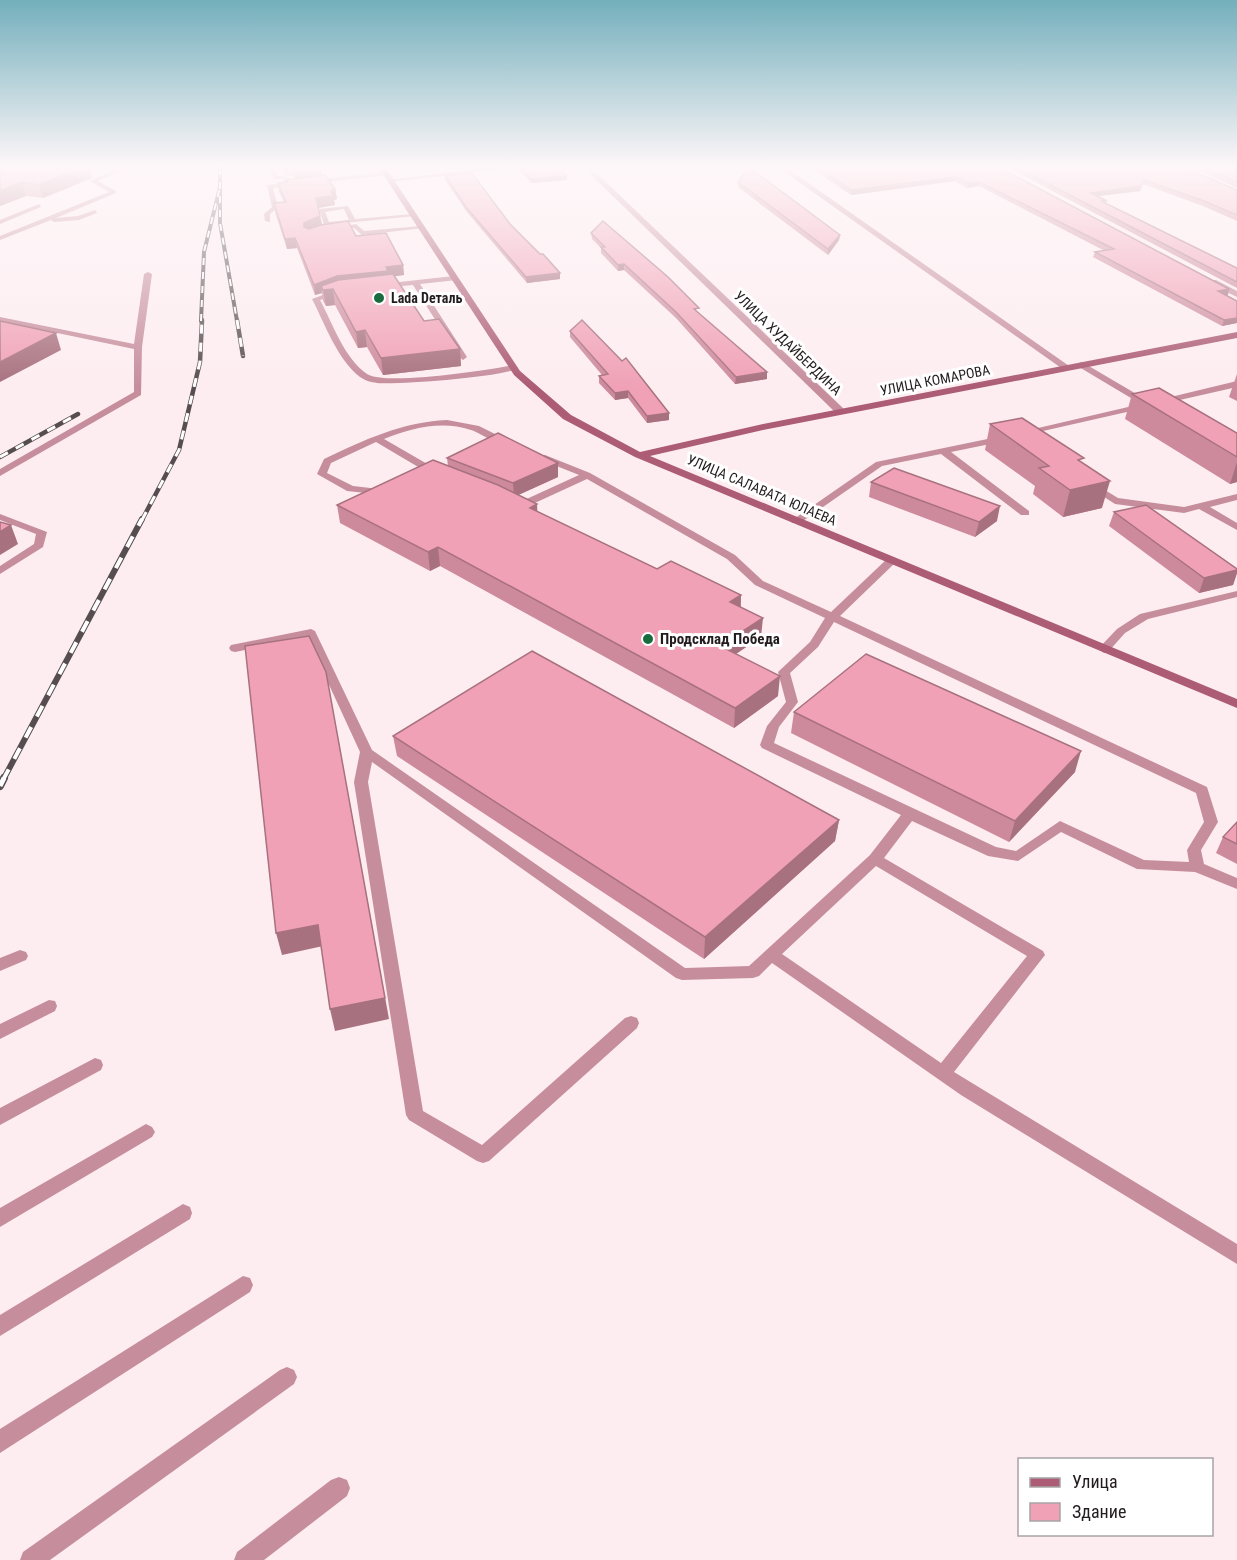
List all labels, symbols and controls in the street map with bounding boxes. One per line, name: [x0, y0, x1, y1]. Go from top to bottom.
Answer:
street label: УЛИЦА ХУДАЙБЕРДИНА: [731, 288, 845, 398]
place label: Lada Dеталь: [391, 290, 462, 306]
marker: Lada Dеталь: [372, 291, 386, 305]
street label: УЛИЦА КОМАРОВА: [879, 361, 991, 399]
street label: УЛИЦА САЛАВАТА ЮЛАЕВА: [685, 451, 839, 529]
place label: Продсклад Победа: [660, 630, 780, 648]
marker: Продсклад Победа: [641, 632, 655, 646]
legend: [1018, 1458, 1213, 1536]
text: Улица: [1072, 1471, 1118, 1492]
text: Здание: [1072, 1501, 1126, 1522]

